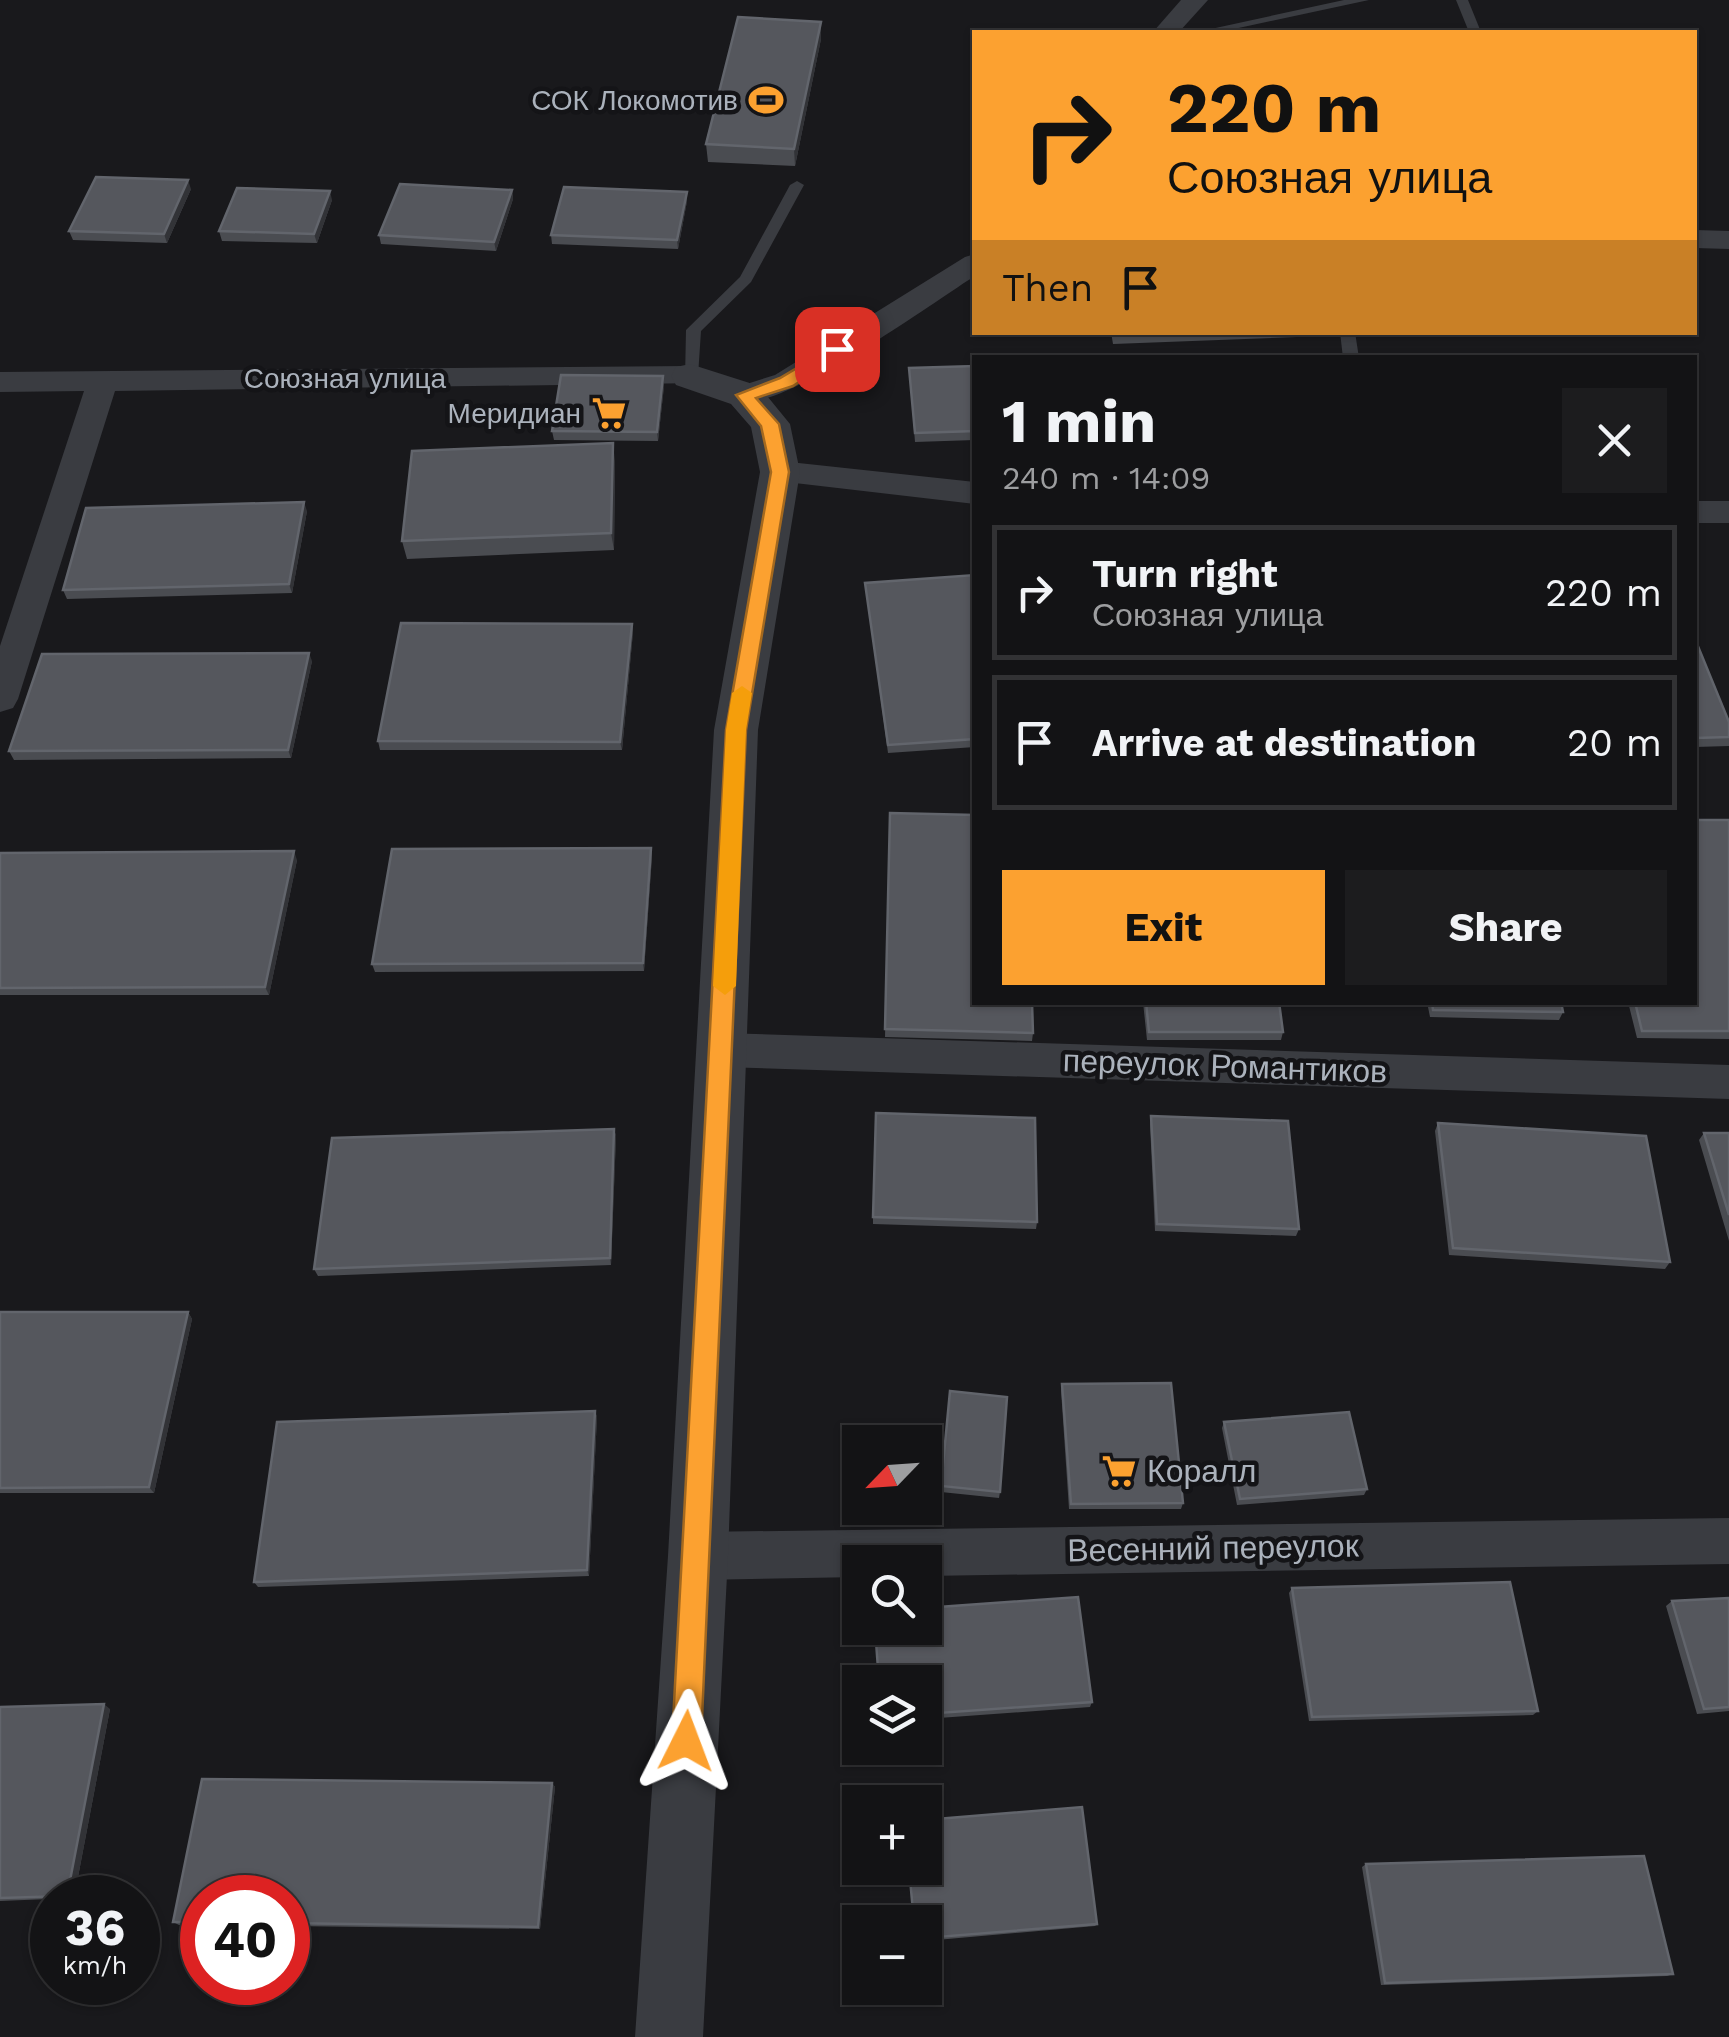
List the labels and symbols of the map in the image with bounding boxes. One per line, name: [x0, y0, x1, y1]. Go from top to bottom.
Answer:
sports icon: СОК Локомотив: [747, 81, 785, 119]
place label: СОК Локомотив: [531, 84, 738, 117]
pin: [795, 307, 880, 392]
street label: Союзная улица: [244, 362, 447, 395]
supermarket icon: Меридиан: [590, 394, 628, 432]
place label: Меридиан: [448, 397, 581, 430]
street label: переулок Романтиков: [1062, 1041, 1388, 1091]
north arrow: [842, 1425, 942, 1525]
supermarket icon: Коралл: [1100, 1452, 1138, 1490]
place label: Коралл: [1147, 1452, 1256, 1490]
street label: Весенний переулок: [1067, 1526, 1360, 1570]
position arrow: [634, 1689, 738, 1793]
speed limit sign: 40: [180, 1875, 310, 2005]

